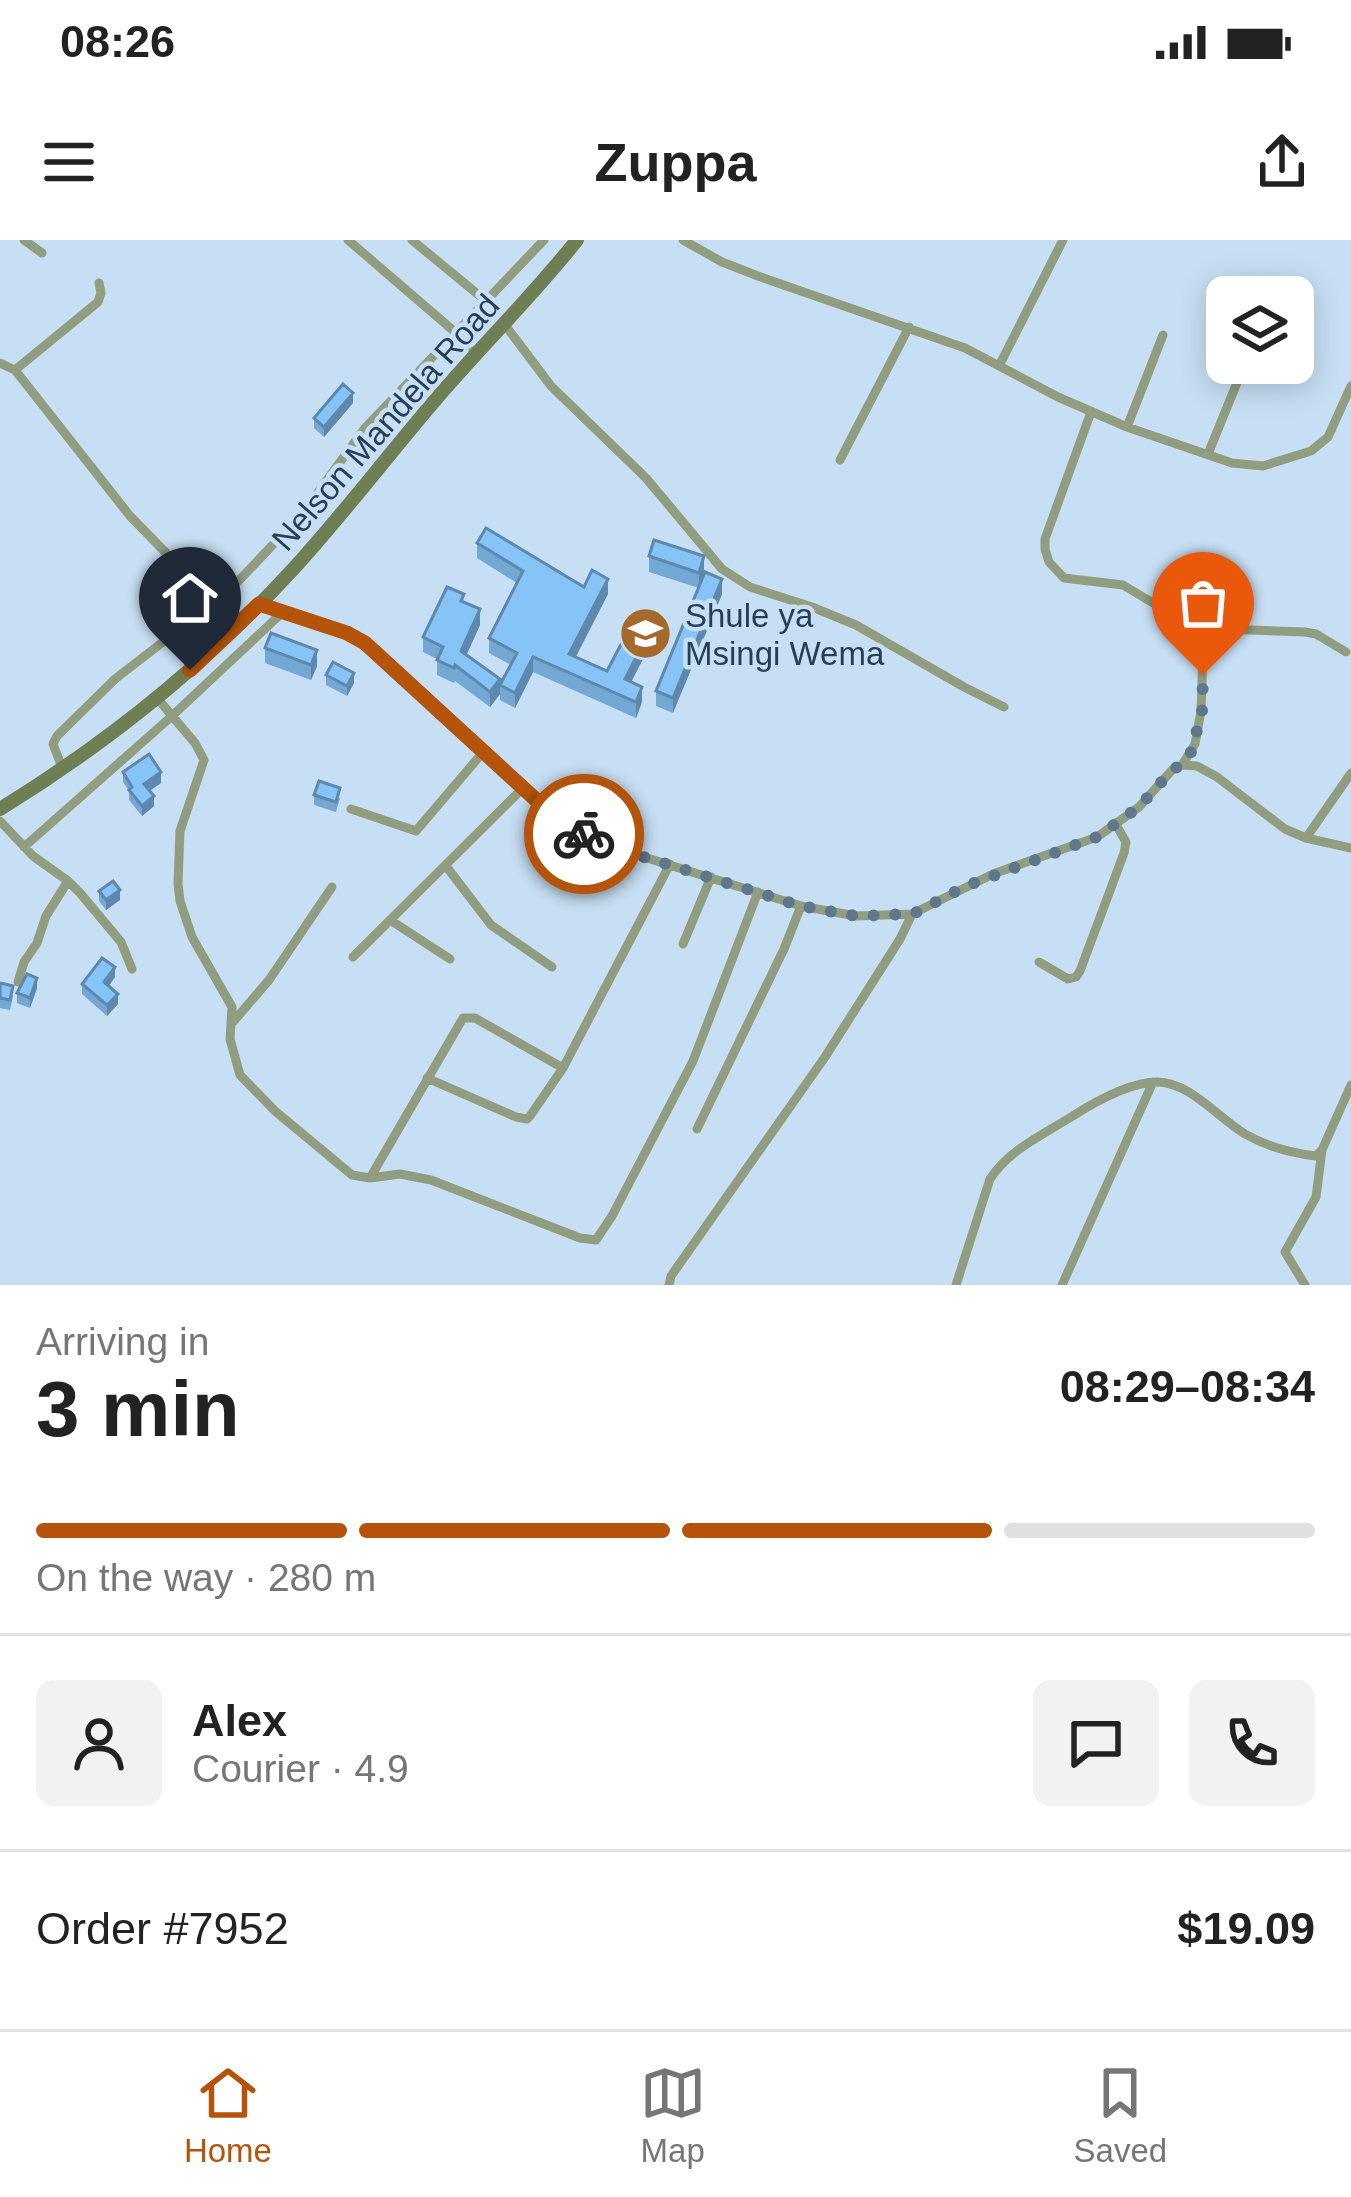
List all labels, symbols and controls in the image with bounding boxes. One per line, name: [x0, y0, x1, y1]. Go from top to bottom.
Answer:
text: 08:26: [60, 16, 175, 67]
icon: menu: [36, 129, 102, 195]
icon: share: [1249, 129, 1315, 195]
text: Zuppa: [595, 132, 756, 192]
map controls: [1206, 276, 1314, 384]
button: layers: [1206, 276, 1314, 384]
street label: Nelson Mandela Road: [264, 287, 506, 558]
pin: [139, 547, 241, 670]
pin: [1152, 552, 1254, 675]
icon: home: [157, 565, 223, 631]
icon: bag: [1170, 570, 1236, 636]
place label: Shule ya Msingi Wema: [685, 597, 885, 672]
school or university icon: Shule ya Msingi Wema: [618, 606, 674, 662]
courier: [524, 774, 644, 894]
icon: bike: [551, 801, 617, 867]
text: Arriving in: [36, 1320, 209, 1363]
text: 08:29–08:34: [1060, 1361, 1315, 1412]
text: 3 min: [36, 1365, 240, 1453]
text: On the way · 280 m: [36, 1556, 376, 1599]
button: person: [36, 1680, 162, 1806]
button: chat: [1033, 1680, 1159, 1806]
button: phone: [1189, 1680, 1315, 1806]
text: Alex: [192, 1695, 287, 1746]
text: Courier · 4.9: [192, 1747, 409, 1790]
text: Order #7952: [36, 1903, 289, 1954]
text: $19.09: [1177, 1903, 1315, 1954]
tab: Home: [184, 2060, 272, 2170]
tab: Map: [640, 2060, 706, 2170]
tab: Saved: [1074, 2060, 1167, 2170]

